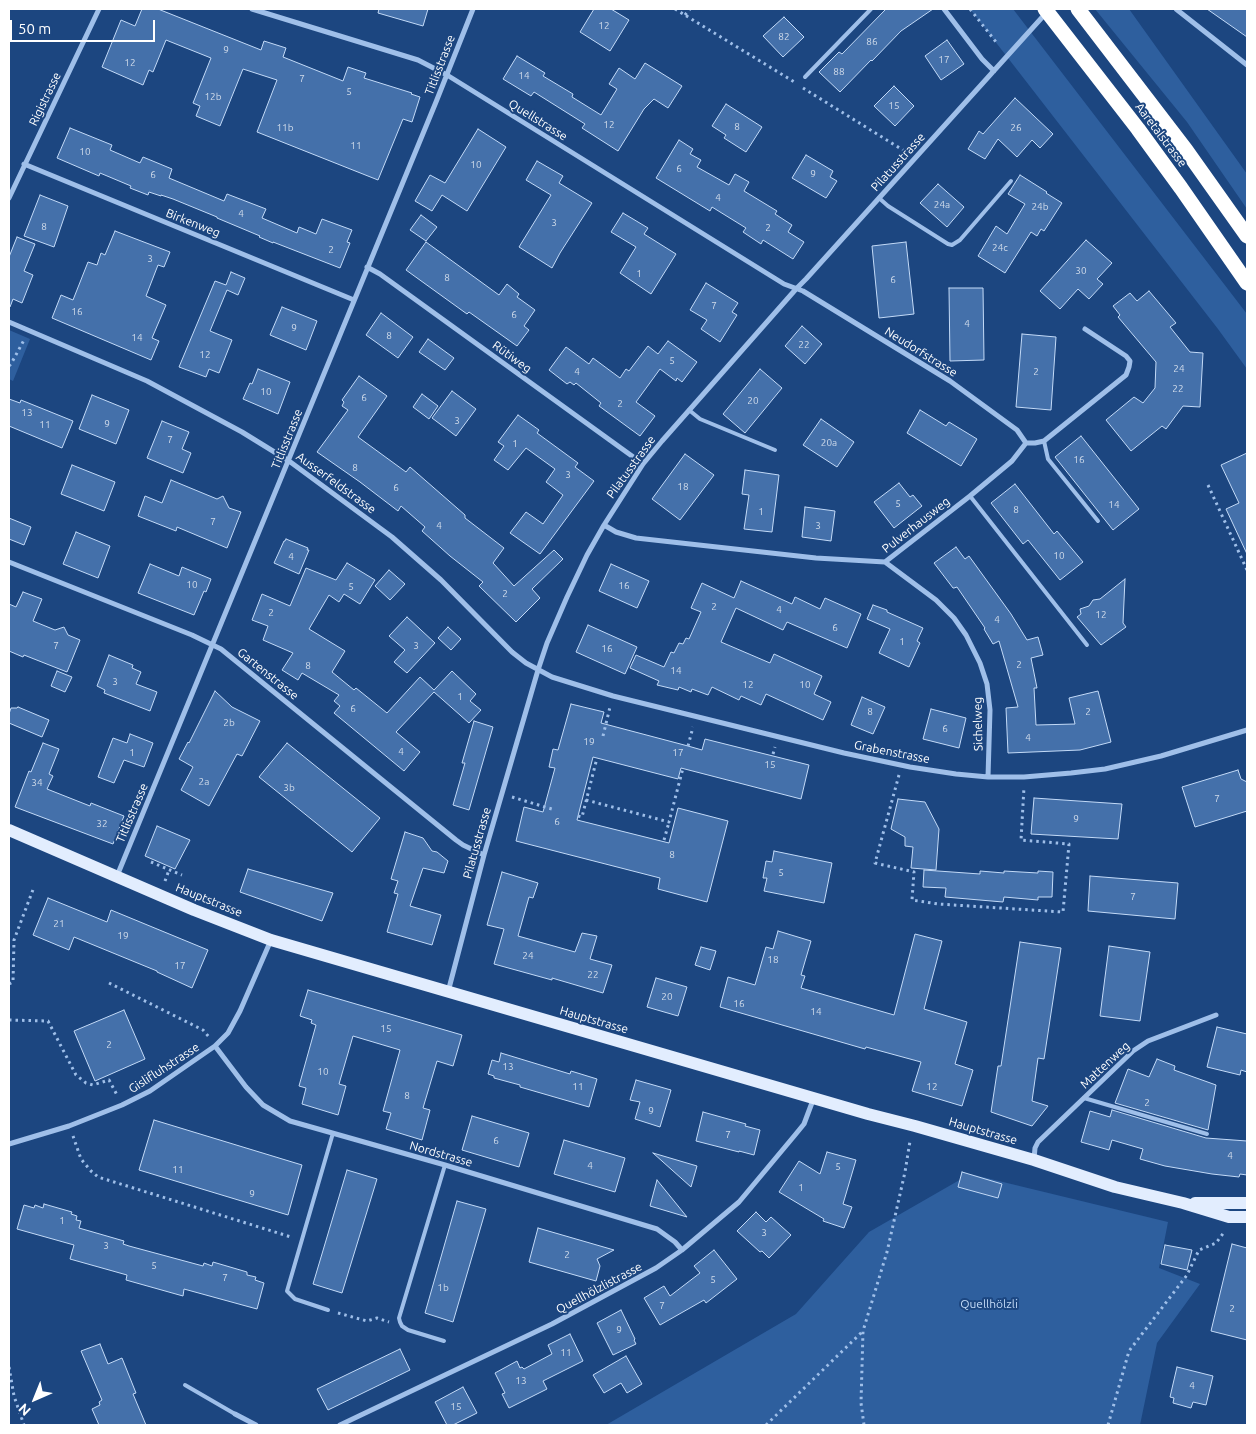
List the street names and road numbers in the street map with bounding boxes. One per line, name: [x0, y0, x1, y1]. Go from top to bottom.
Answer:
street label: Titlisstrasse: [422, 33, 458, 97]
street label: Rigistrasse: [26, 70, 64, 128]
street label: Quellstrasse: [506, 96, 570, 144]
street label: Aaretalstrasse: [1132, 100, 1190, 170]
street label: Pilatusstrasse: [868, 130, 928, 194]
street label: Birkenweg: [164, 206, 222, 240]
street label: Neudorfstrasse: [882, 324, 960, 380]
street label: Rütiweg: [490, 338, 534, 376]
street label: Titlisstrasse: [268, 407, 306, 471]
street label: Pilatusstrasse: [603, 433, 659, 501]
street label: Ausserfeldstrasse: [293, 449, 379, 517]
street label: Pulverhausweg: [879, 494, 953, 556]
street label: Gartenstrasse: [235, 645, 301, 703]
street label: Sichelweg: [970, 697, 986, 751]
street label: Grabenstrasse: [853, 738, 931, 766]
street label: Titlisstrasse: [113, 781, 151, 845]
street label: Pilatusstrasse: [460, 806, 494, 880]
street label: Hauptstrasse: [173, 880, 245, 920]
street label: Hauptstrasse: [558, 1003, 630, 1037]
street label: Mattenweg: [1077, 1038, 1133, 1092]
street label: Gislifluhstrasse: [126, 1040, 202, 1096]
street label: Hauptstrasse: [947, 1114, 1019, 1148]
street label: Nordstrasse: [408, 1138, 474, 1170]
street label: Quellhölzlistrasse: [554, 1259, 644, 1317]

